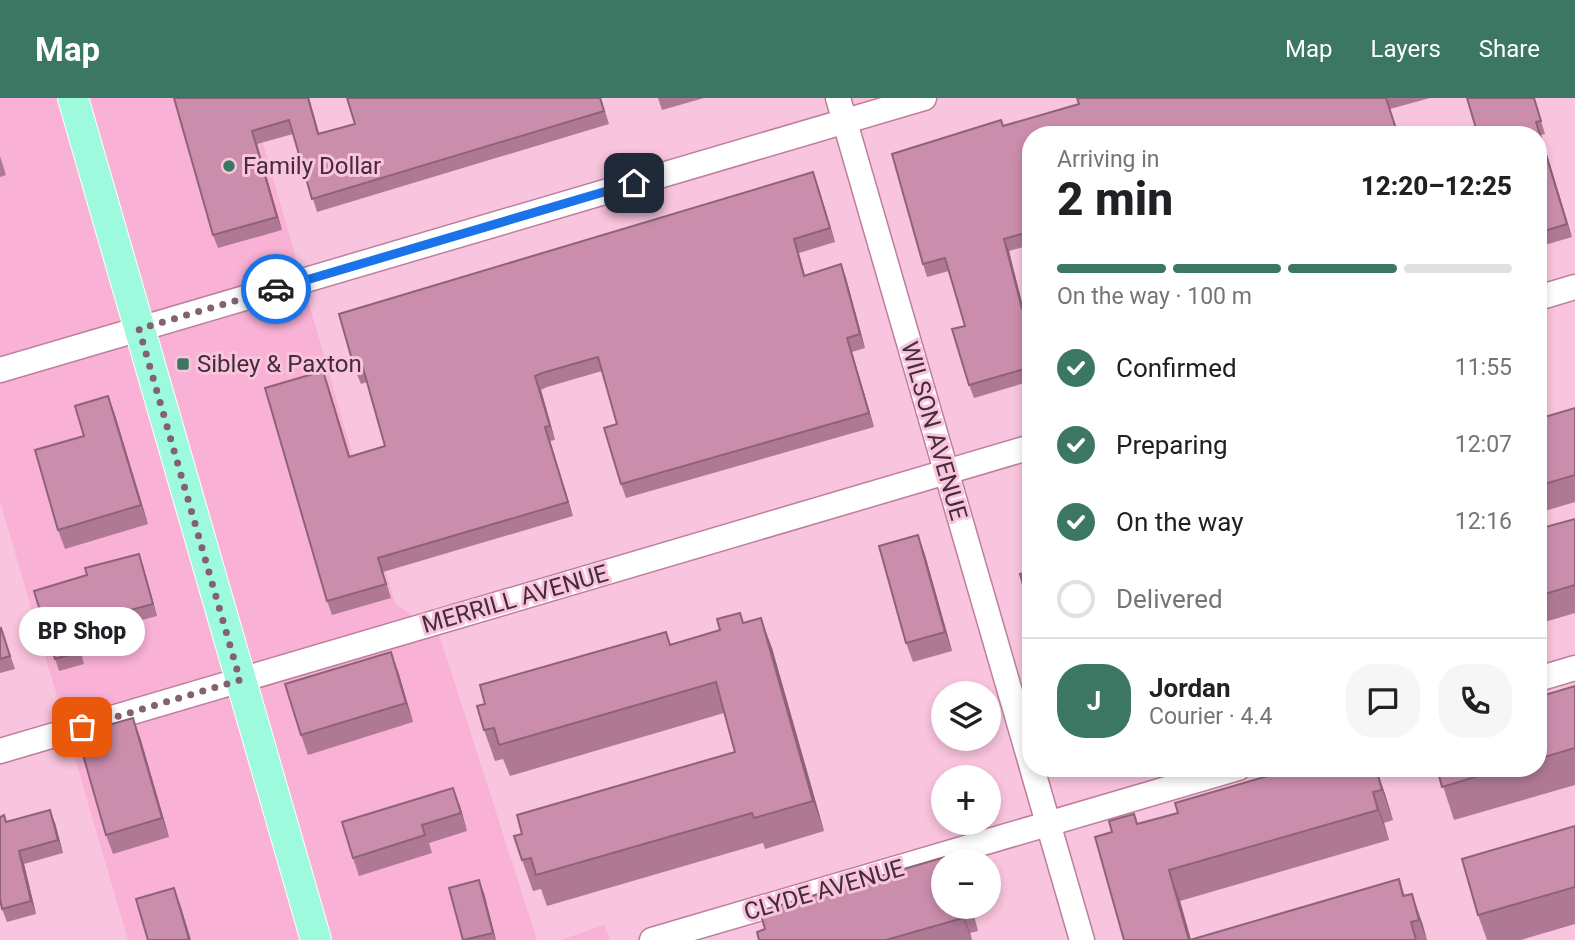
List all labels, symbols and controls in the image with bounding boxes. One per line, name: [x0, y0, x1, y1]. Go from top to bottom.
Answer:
text: Map: [35, 30, 100, 69]
text: Map: [1285, 35, 1333, 63]
text: Layers: [1371, 35, 1441, 63]
text: Share: [1479, 35, 1540, 63]
text: Arriving in: [1057, 146, 1160, 173]
place label: Family Dollar: [243, 152, 381, 180]
pin: [604, 153, 664, 213]
marker: Family Dollar: [221, 158, 237, 174]
icon: home: [615, 164, 653, 202]
text: 12:20–12:25: [1361, 171, 1512, 201]
text: 2 min: [1057, 172, 1173, 226]
courier: [241, 254, 311, 324]
icon: car: [257, 270, 295, 308]
text: On the way · 100 m: [1057, 283, 1252, 310]
street label: WILSON AVENUE: [895, 338, 973, 524]
icon: check: [1057, 349, 1095, 387]
place label: Sibley & Paxton: [197, 350, 362, 378]
text: Confirmed: [1116, 353, 1237, 383]
text: 11:55: [1455, 354, 1512, 381]
marker: Sibley & Paxton: [175, 356, 191, 372]
icon: check: [1057, 426, 1095, 464]
text: Preparing: [1116, 430, 1228, 460]
text: 12:07: [1455, 431, 1512, 458]
icon: check: [1057, 503, 1095, 541]
text: On the way: [1116, 507, 1244, 537]
text: 12:16: [1455, 508, 1512, 535]
street label: MERRILL AVENUE: [419, 559, 611, 639]
text: Delivered: [1116, 584, 1223, 614]
callout: BP Shop: [19, 608, 145, 657]
text: BP Shop: [38, 618, 126, 645]
button: chat: [1346, 664, 1420, 738]
button: phone: [1438, 664, 1512, 738]
text: Jordan: [1149, 673, 1231, 703]
map controls: [931, 681, 1001, 919]
button: layers: [931, 681, 1001, 751]
text: J: [1087, 686, 1101, 716]
pin: [52, 697, 112, 757]
text: Courier · 4.4: [1149, 703, 1272, 730]
icon: bag: [63, 708, 101, 746]
button: +: [931, 765, 1001, 835]
button: −: [931, 849, 1001, 919]
street label: CLYDE AVENUE: [741, 854, 907, 926]

